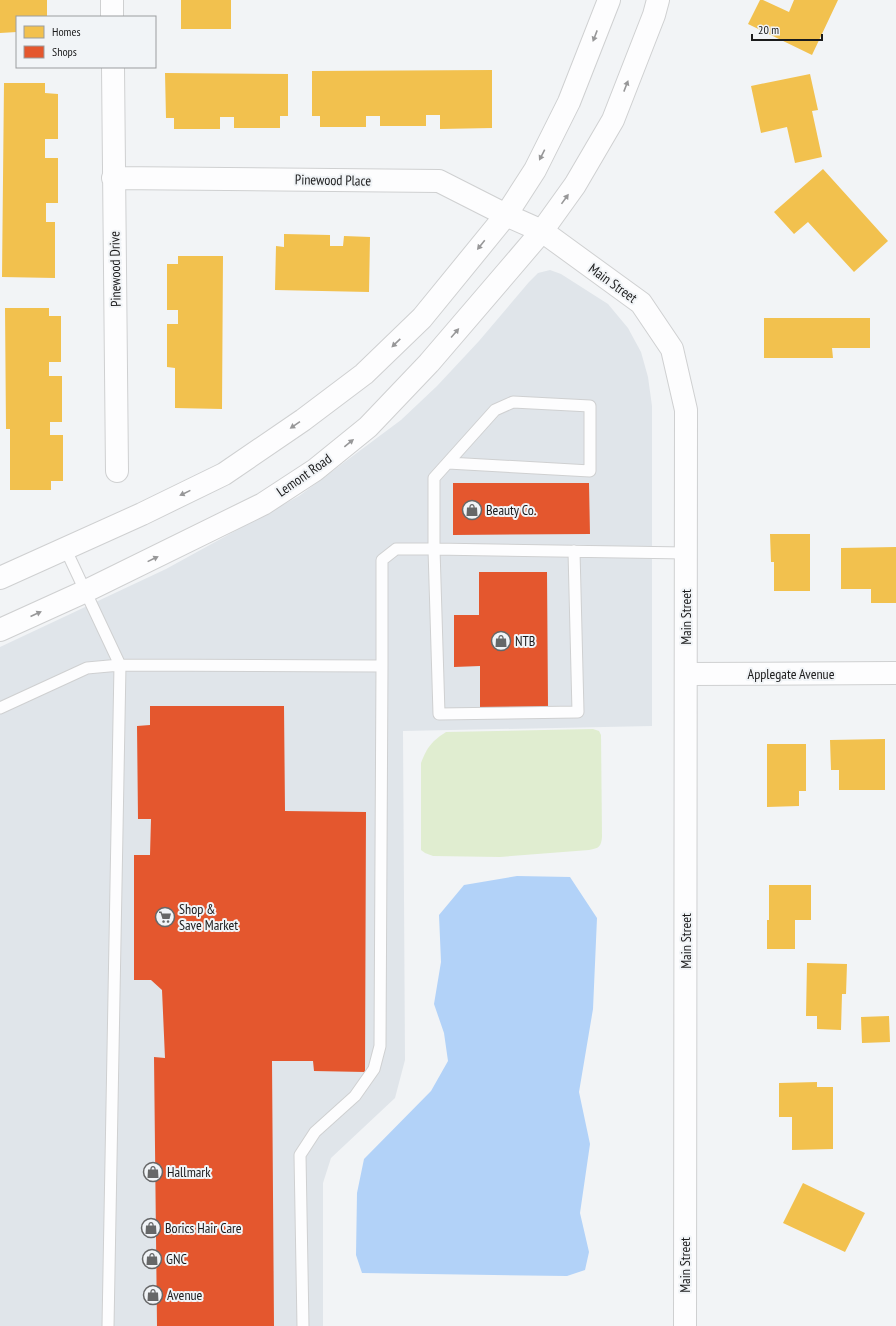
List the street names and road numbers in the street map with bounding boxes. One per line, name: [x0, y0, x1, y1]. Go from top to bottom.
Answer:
street label: Pinewood Place: [295, 170, 371, 190]
street label: Pinewood Drive: [105, 231, 125, 307]
street label: Main Street: [585, 259, 641, 307]
street label: Lemont Road: [273, 450, 335, 500]
street label: Main Street: [677, 589, 695, 645]
street label: Applegate Avenue: [748, 665, 835, 683]
street label: Main Street: [677, 913, 695, 969]
street label: Main Street: [676, 1237, 694, 1293]

